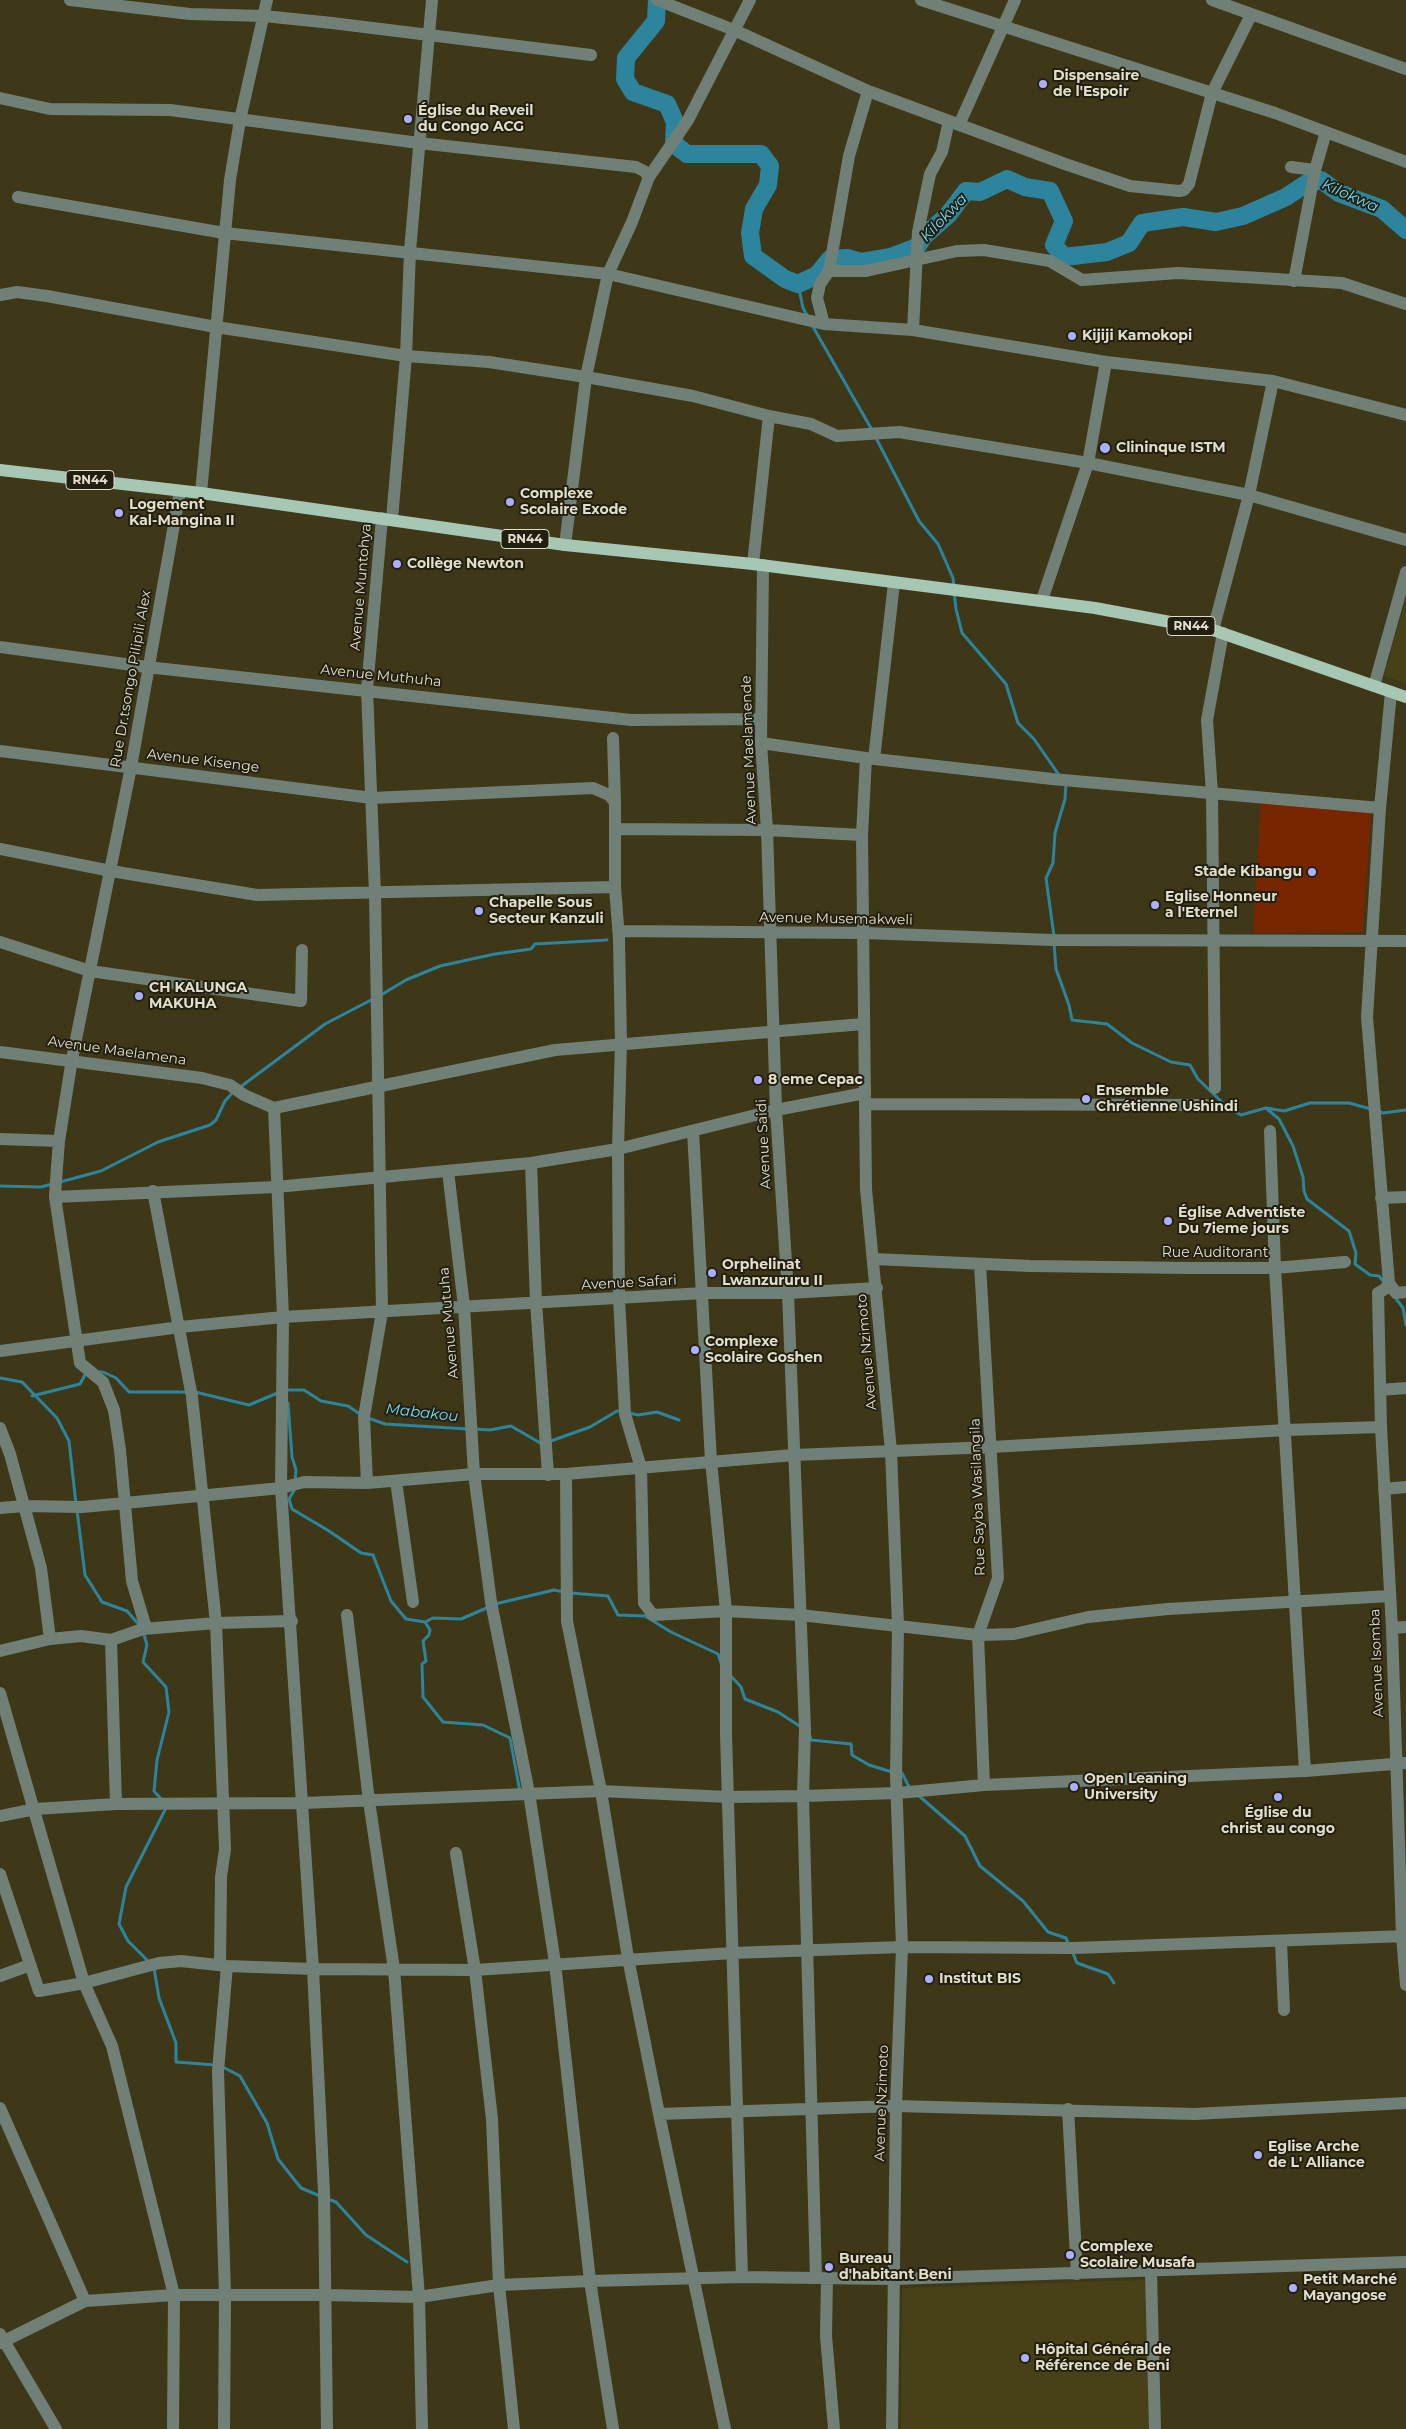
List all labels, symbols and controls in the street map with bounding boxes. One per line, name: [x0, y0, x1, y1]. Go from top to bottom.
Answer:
place label: Dispensaire de l'Espoir: [1053, 68, 1139, 100]
marker: Dispensaire de l'Espoir: [1037, 78, 1049, 90]
place label: Église du Reveil du Congo ACG: [418, 103, 533, 136]
marker: Église du Reveil du Congo ACG: [402, 113, 414, 125]
water label: Kilokwa: [1319, 176, 1381, 216]
water label: Kilokwa: [917, 190, 971, 246]
place label: Kijiji Kamokopi: [1082, 328, 1192, 344]
marker: Kijiji Kamokopi: [1066, 330, 1078, 342]
place label: Clininque ISTM: [1116, 440, 1226, 456]
marker: Clininque ISTM: [1098, 441, 1112, 455]
road number: RN44: [66, 470, 114, 490]
place label: Complexe Scolaire Exode: [520, 486, 627, 518]
marker: Complexe Scolaire Exode: [504, 496, 516, 508]
place label: Logement Kal-Mangina II: [129, 497, 235, 530]
marker: Logement Kal-Mangina II: [113, 507, 125, 519]
street label: Avenue Muntohya: [347, 523, 375, 651]
road number: RN44: [501, 530, 549, 548]
place label: Collège Newton: [407, 556, 524, 572]
marker: Collège Newton: [391, 558, 403, 570]
street label: Rue Dr.tsongo Pilipili Alex: [107, 589, 155, 769]
road number: RN44: [1167, 616, 1215, 636]
street label: Avenue Muthuha: [320, 661, 442, 691]
street label: Avenue Maelamende: [738, 675, 760, 825]
street label: Avenue Kisenge: [146, 746, 260, 776]
place label: Stade Kibangu: [1194, 864, 1302, 880]
marker: Stade Kibangu: [1306, 866, 1318, 878]
place label: Eglise Honneur a l'Eternel: [1165, 889, 1277, 922]
place label: Chapelle Sous Secteur Kanzuli: [489, 895, 604, 928]
marker: Eglise Honneur a l'Eternel: [1149, 899, 1161, 911]
marker: Chapelle Sous Secteur Kanzuli: [473, 905, 485, 917]
street label: Avenue Musemakweli: [759, 909, 913, 929]
place label: CH KALUNGA MAKUHA: [149, 980, 247, 1012]
marker: CH KALUNGA MAKUHA: [133, 990, 145, 1002]
street label: Avenue Maelamena: [47, 1033, 187, 1069]
place label: 8 eme Cepac: [768, 1072, 863, 1088]
marker: 8 eme Cepac: [752, 1074, 764, 1086]
place label: Ensemble Chrétienne Ushindi: [1096, 1083, 1238, 1116]
marker: Ensemble Chrétienne Ushindi: [1080, 1093, 1092, 1105]
street label: Avenue Saidi: [753, 1098, 775, 1190]
place label: Église Adventiste Du 7ieme jours: [1178, 1205, 1305, 1238]
marker: Église Adventiste Du 7ieme jours: [1162, 1215, 1174, 1227]
street label: Rue Auditorant: [1162, 1245, 1268, 1261]
place label: Orphelinat Lwanzururu II: [722, 1257, 823, 1290]
street label: Avenue Mutuha: [436, 1266, 462, 1380]
marker: Orphelinat Lwanzururu II: [706, 1267, 718, 1279]
street label: Avenue Safari: [581, 1272, 677, 1294]
street label: Avenue Nzimoto: [854, 1293, 880, 1411]
place label: Complexe Scolaire Goshen: [705, 1334, 823, 1366]
marker: Complexe Scolaire Goshen: [689, 1344, 701, 1356]
water label: Mabakou: [385, 1400, 459, 1426]
street label: Rue Sayba Wasilangila: [967, 1418, 989, 1576]
street label: Avenue Isomba: [1367, 1608, 1387, 1718]
place label: Open Leaning University: [1084, 1771, 1187, 1804]
marker: Open Leaning University: [1068, 1781, 1080, 1793]
marker: Église du christ au congo: [1272, 1791, 1284, 1803]
place label: Église du christ au congo: [1221, 1805, 1335, 1838]
place label: Institut BIS: [939, 1971, 1021, 1987]
marker: Institut BIS: [923, 1973, 935, 1985]
street label: Avenue Nzimoto: [872, 2044, 892, 2162]
place label: Eglise Arche de L' Alliance: [1268, 2139, 1365, 2172]
marker: Eglise Arche de L' Alliance: [1252, 2149, 1264, 2161]
place label: Complexe Scolaire Musafa: [1080, 2239, 1195, 2272]
marker: Complexe Scolaire Musafa: [1064, 2249, 1076, 2261]
place label: Bureau d'habitant Beni: [839, 2251, 952, 2284]
marker: Bureau d'habitant Beni: [823, 2261, 835, 2273]
place label: Petit Marché Mayangose: [1303, 2272, 1397, 2304]
marker: Petit Marché Mayangose: [1287, 2282, 1299, 2294]
place label: Hôpital Général de Référence de Beni: [1035, 2342, 1171, 2374]
marker: Hôpital Général de Référence de Beni: [1019, 2352, 1031, 2364]

